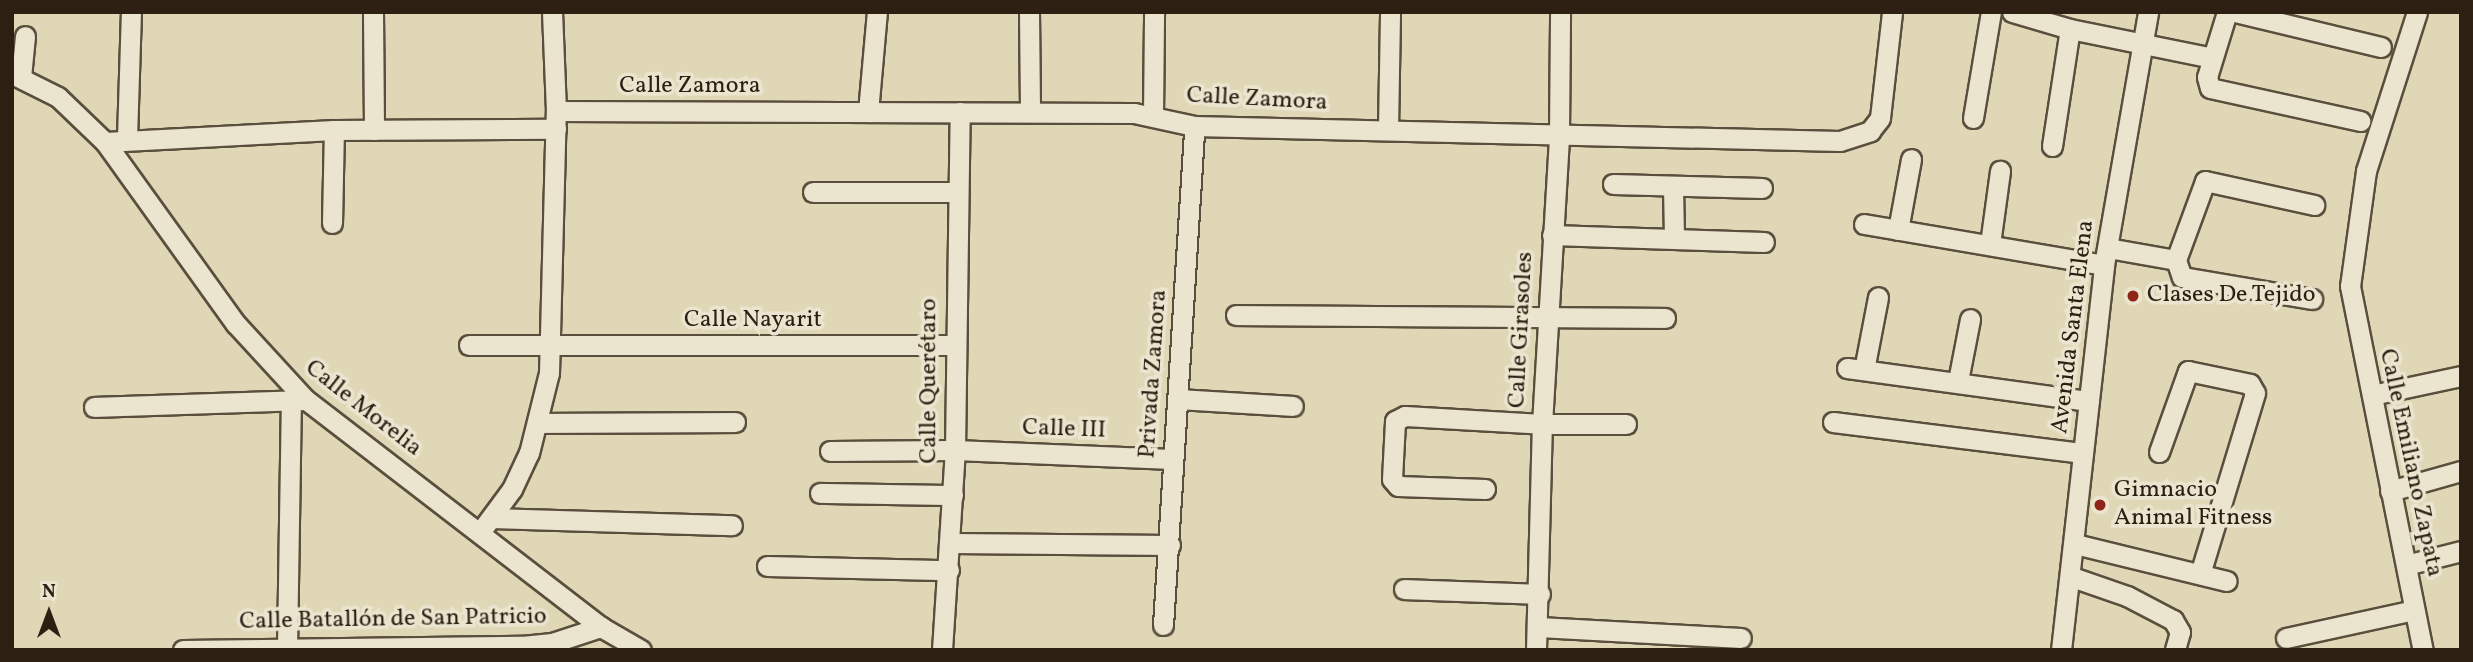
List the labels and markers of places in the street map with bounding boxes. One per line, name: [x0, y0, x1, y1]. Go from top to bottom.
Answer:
place label: Clases De Tejido: [2147, 282, 2316, 310]
marker: Clases De Tejido: [2125, 288, 2141, 304]
place label: Gimnacio Animal Fitness: [2114, 477, 2272, 533]
marker: Gimnacio Animal Fitness: [2092, 497, 2108, 513]

